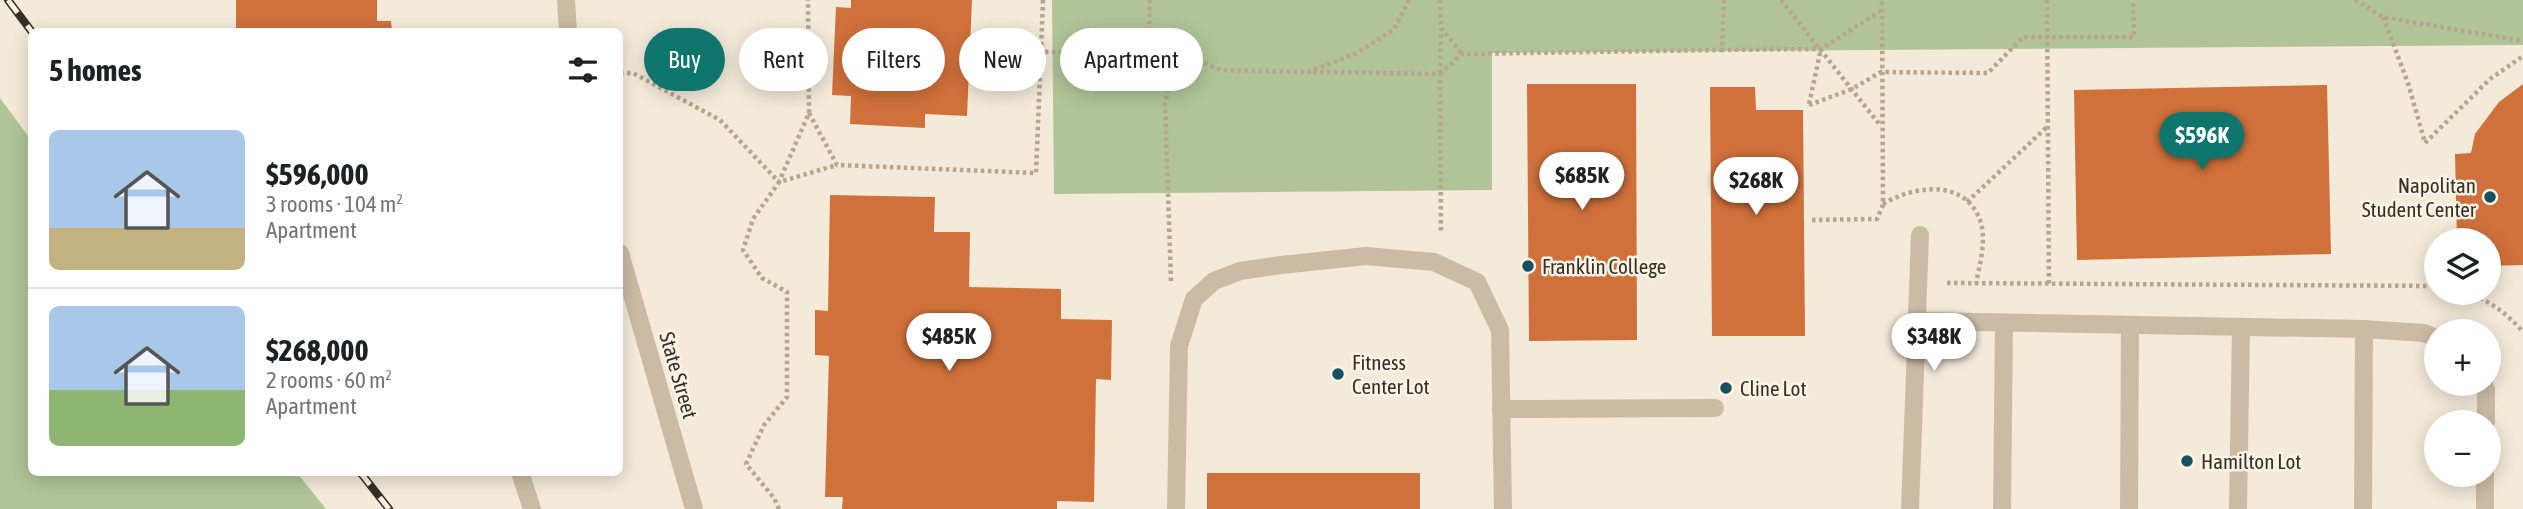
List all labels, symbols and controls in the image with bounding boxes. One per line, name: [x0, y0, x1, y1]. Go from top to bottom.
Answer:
chip: Buy: [644, 28, 725, 91]
chip: Rent: [739, 28, 828, 91]
chip: Filters: [842, 28, 945, 91]
chip: New: [959, 28, 1046, 91]
chip: Apartment: [1060, 28, 1203, 91]
icon: filters: [564, 51, 602, 89]
text: 5 homes: [49, 53, 142, 87]
pin: $596K: [2153, 113, 2251, 172]
text: $596K: [2175, 122, 2229, 148]
pin: $685K: [1533, 152, 1631, 212]
text: $596,000: [266, 157, 369, 191]
icon: home: [105, 158, 189, 242]
pin: $268K: [1707, 158, 1805, 217]
text: $685K: [1555, 162, 1609, 188]
text: $268K: [1729, 167, 1783, 193]
place label: Napolitan Student Center: [2362, 173, 2477, 221]
marker: Napolitan Student Center: [2482, 189, 2498, 205]
text: 3 rooms · 104 m²: [266, 191, 403, 217]
text: Apartment: [266, 217, 357, 243]
map controls: [2424, 228, 2501, 487]
button: layers: [2424, 228, 2501, 305]
place label: Franklin College: [1542, 254, 1666, 278]
marker: Franklin College: [1520, 258, 1536, 274]
pin: $485K: [900, 314, 998, 373]
pin: $348K: [1885, 314, 1983, 373]
button: +: [2424, 319, 2501, 396]
text: $485K: [922, 323, 976, 349]
text: $348K: [1907, 323, 1961, 349]
street label: State Street: [655, 329, 703, 421]
text: $268,000: [266, 333, 369, 367]
icon: home: [105, 334, 189, 418]
place label: Fitness Center Lot: [1352, 350, 1430, 398]
marker: Fitness Center Lot: [1330, 366, 1346, 382]
text: 2 rooms · 60 m²: [266, 367, 392, 393]
place label: Cline Lot: [1740, 376, 1807, 400]
marker: Cline Lot: [1718, 380, 1734, 396]
text: Apartment: [266, 393, 357, 419]
button: −: [2424, 410, 2501, 487]
place label: Hamilton Lot: [2201, 449, 2301, 473]
marker: Hamilton Lot: [2179, 453, 2195, 469]

